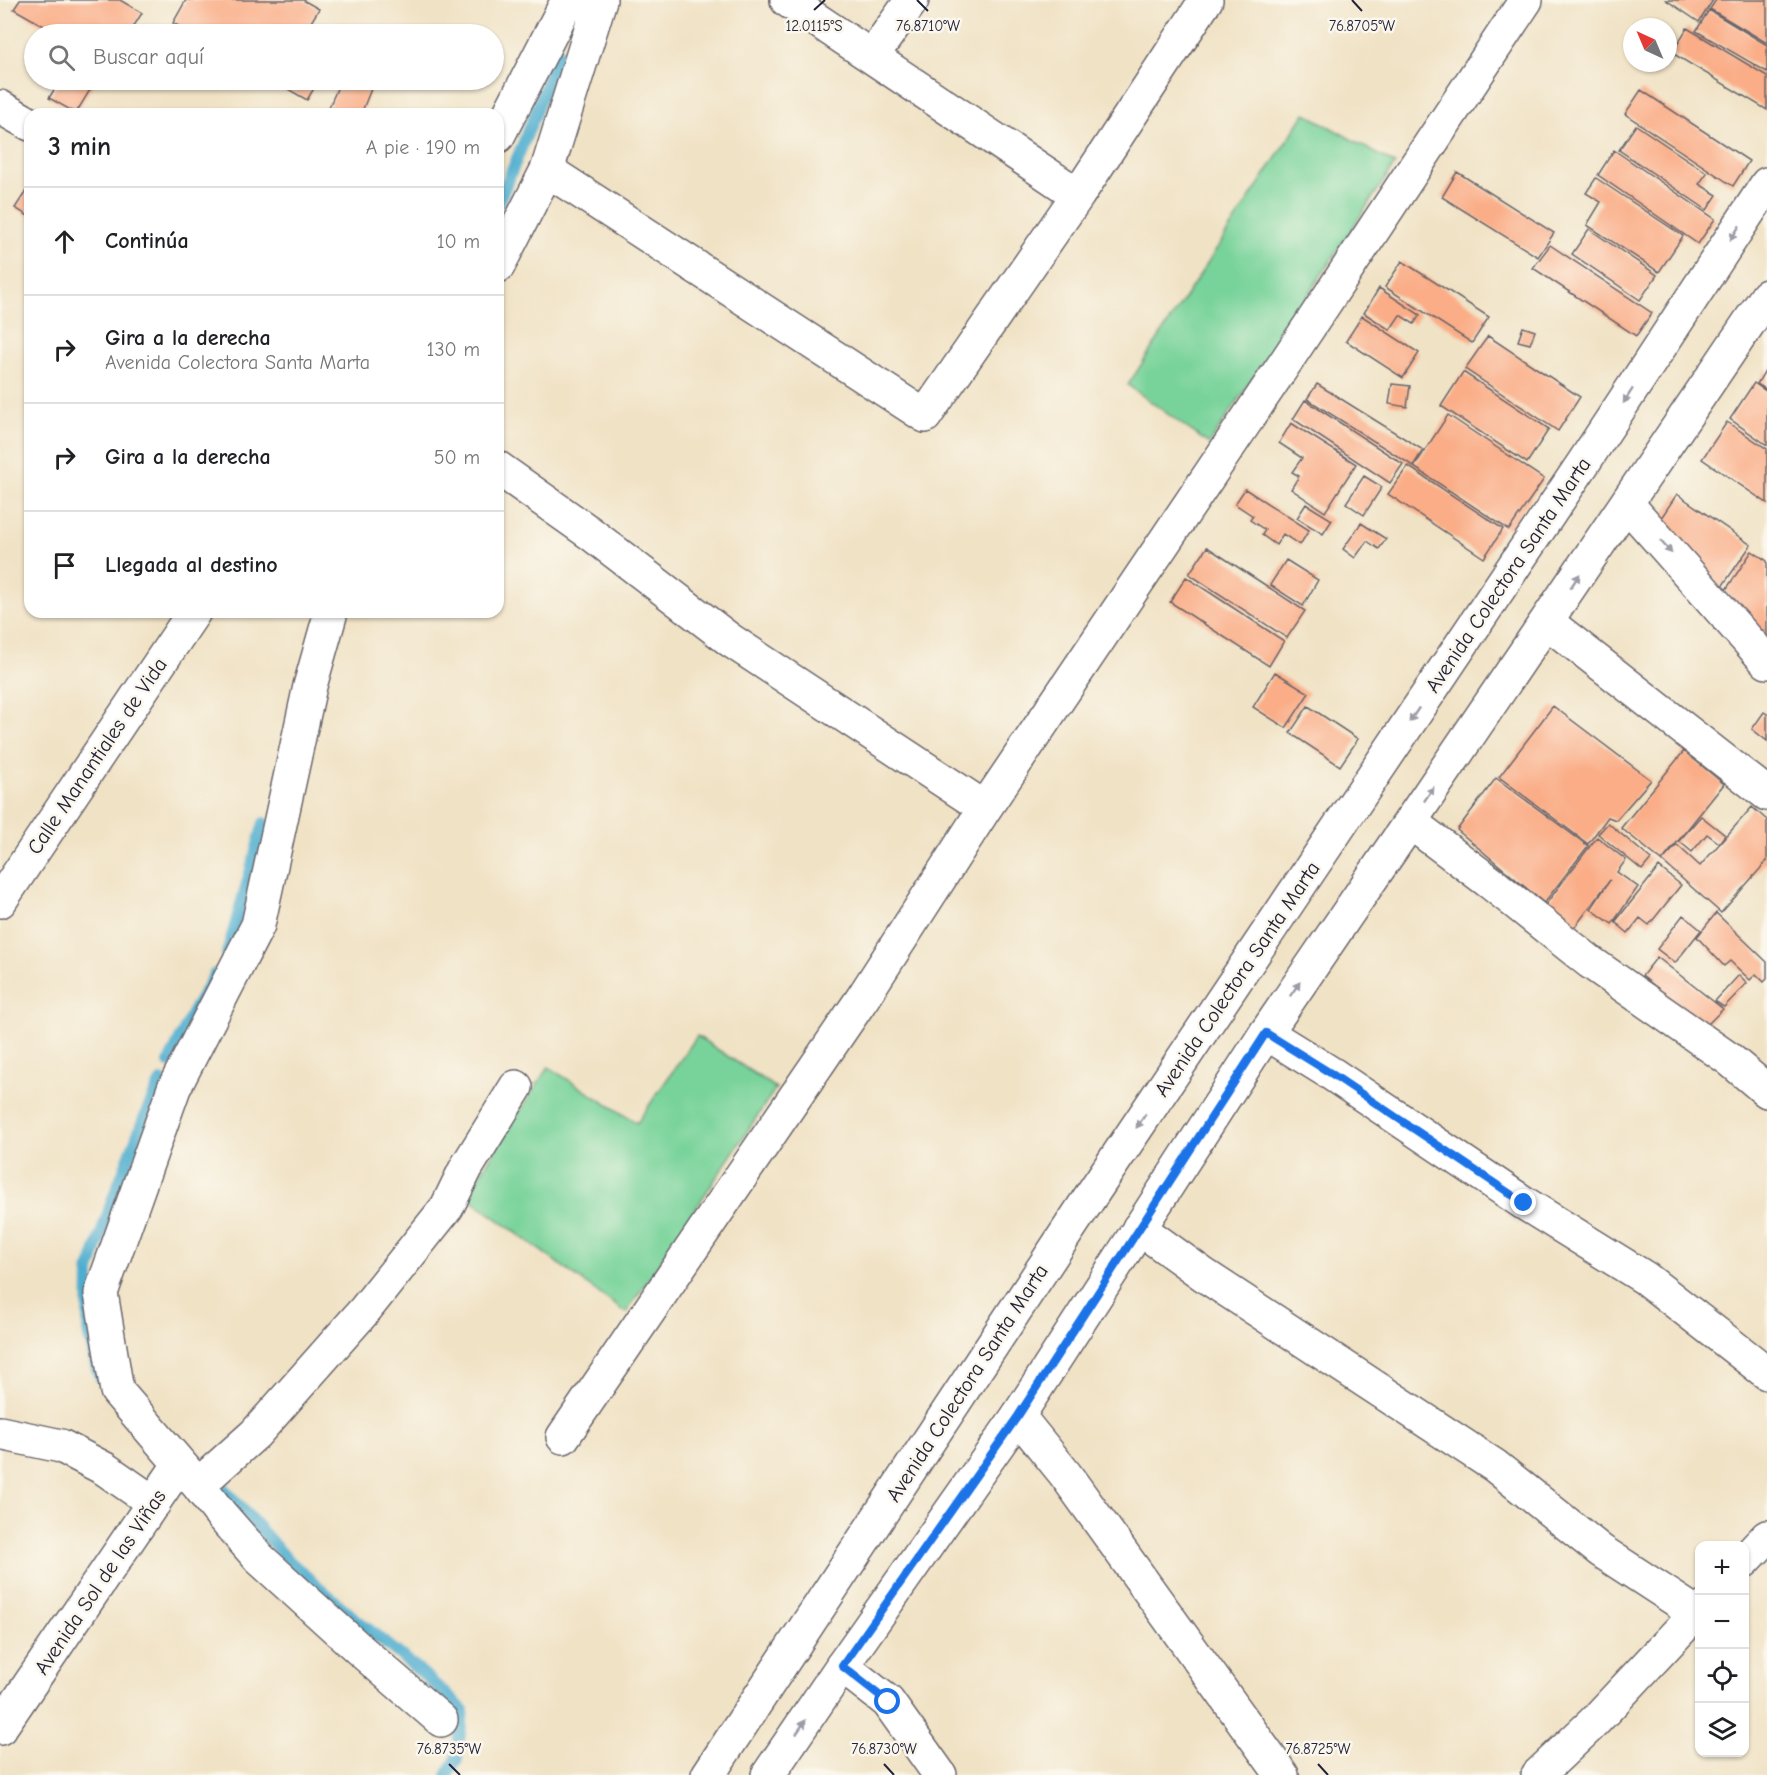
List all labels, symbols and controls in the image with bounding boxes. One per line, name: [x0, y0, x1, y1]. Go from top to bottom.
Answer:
text: 12.0115°S: [785, 17, 843, 35]
text: 76.8710°W: [896, 17, 960, 35]
text: 76.8705°W: [1329, 17, 1395, 35]
north arrow: [1623, 18, 1677, 72]
search box: [24, 24, 504, 90]
icon: search: [45, 41, 78, 74]
text: Buscar aquí: [93, 44, 204, 70]
text: 3 min: [48, 132, 111, 162]
text: A pie · 190 m: [366, 136, 480, 159]
icon: ahead: [48, 225, 81, 258]
one-way arrow: [1730, 225, 1741, 241]
text: Continúa: [105, 228, 189, 254]
text: 10 m: [437, 230, 480, 253]
text: Gira a la derecha: [105, 325, 271, 351]
icon: right: [48, 333, 81, 366]
text: 130 m: [427, 338, 480, 361]
text: Avenida Colectora Santa Marta: [105, 351, 370, 374]
one-way arrow: [1622, 387, 1633, 404]
icon: right: [48, 441, 81, 474]
text: Gira a la derecha: [105, 444, 271, 470]
text: 50 m: [434, 446, 480, 469]
street label: Avenida Colectora Santa Marta: [1420, 453, 1596, 697]
one-way arrow: [1659, 540, 1673, 555]
icon: arrive: [48, 549, 81, 582]
text: Llegada al destino: [105, 552, 278, 578]
one-way arrow: [1569, 572, 1580, 589]
street label: Calle Manantiales de Vida: [22, 653, 172, 859]
one-way arrow: [1409, 707, 1420, 723]
one-way arrow: [1424, 786, 1435, 802]
street label: Avenida Colectora Santa Marta: [1149, 857, 1325, 1101]
one-way arrow: [1289, 982, 1301, 998]
one-way arrow: [1135, 1112, 1147, 1128]
route end: [1510, 1189, 1536, 1215]
street label: Avenida Colectora Santa Marta: [881, 1260, 1053, 1506]
street label: Avenida Sol de las Viñas: [29, 1485, 171, 1679]
map controls: [1695, 1541, 1749, 1757]
button: +: [1695, 1541, 1749, 1595]
button: −: [1695, 1595, 1749, 1649]
button: locate: [1695, 1649, 1749, 1703]
route start: [874, 1688, 900, 1714]
button: layers: [1695, 1703, 1749, 1757]
one-way arrow: [795, 1719, 807, 1735]
text: 76.8735°W: [417, 1740, 481, 1758]
text: 76.8730°W: [851, 1740, 917, 1758]
text: 76.8725°W: [1286, 1740, 1350, 1758]

